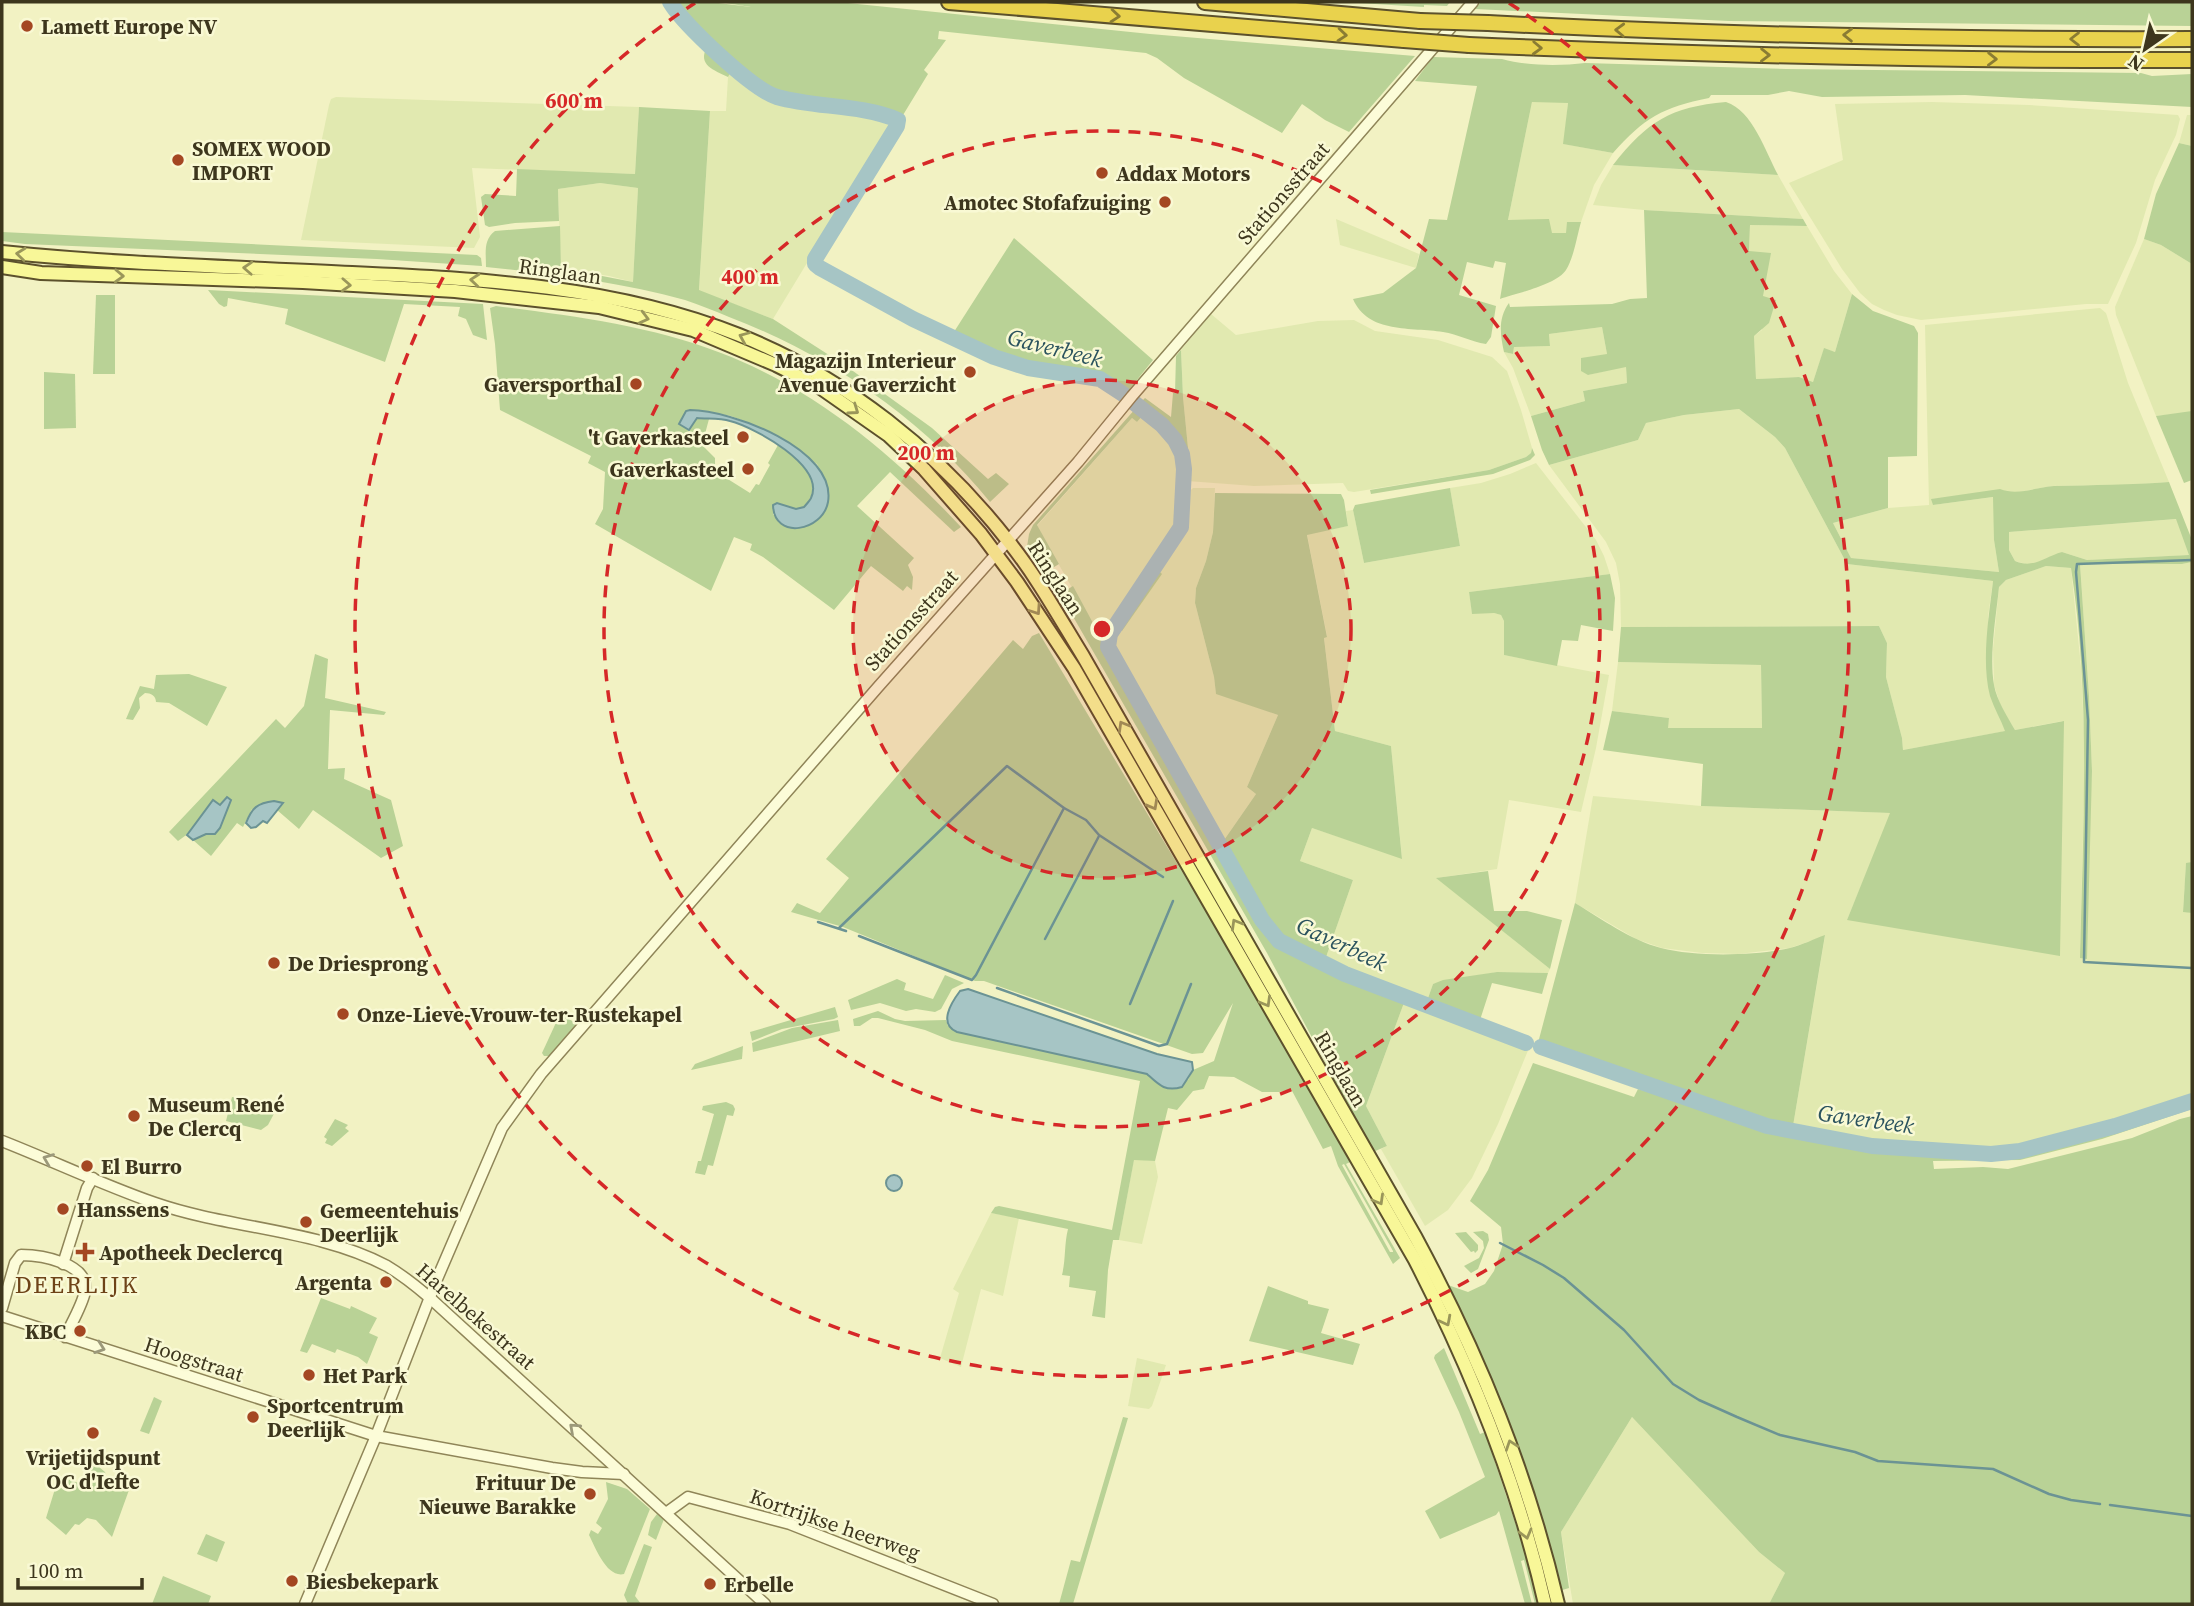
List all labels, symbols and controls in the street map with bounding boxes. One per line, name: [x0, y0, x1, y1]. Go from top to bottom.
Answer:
one-way arrow: [1110, 8, 1121, 23]
place label: Lamett Europe NV: [41, 12, 217, 41]
north arrow: [2110, 14, 2180, 84]
marker: Lamett Europe NV: [19, 18, 35, 34]
one-way arrow: [1614, 22, 1625, 37]
one-way arrow: [1337, 27, 1348, 42]
one-way arrow: [1842, 27, 1852, 43]
one-way arrow: [2069, 31, 2080, 47]
one-way arrow: [1532, 41, 1543, 56]
one-way arrow: [1760, 47, 1771, 63]
text: N: [2122, 48, 2149, 78]
one-way arrow: [1987, 52, 1998, 67]
text: 600 m: [545, 86, 603, 115]
place label: SOMEX WOOD IMPORT: [192, 134, 331, 187]
street label: Stationsstraat: [1230, 135, 1336, 251]
marker: SOMEX WOOD IMPORT: [170, 152, 186, 168]
place label: Addax Motors: [1116, 159, 1251, 188]
marker: Addax Motors: [1094, 165, 1110, 181]
place label: Amotec Stofafzuiging: [944, 188, 1152, 217]
marker: Amotec Stofafzuiging: [1157, 194, 1173, 210]
one-way arrow: [15, 246, 27, 261]
street label: Ringlaan: [517, 251, 604, 291]
one-way arrow: [242, 261, 253, 276]
text: 400 m: [721, 262, 779, 291]
one-way arrow: [113, 269, 124, 284]
one-way arrow: [469, 273, 480, 288]
one-way arrow: [341, 277, 352, 292]
one-way arrow: [638, 310, 650, 324]
water label: Gaverbeek: [1004, 321, 1106, 375]
one-way arrow: [739, 332, 751, 346]
place label: Magazijn Interieur Avenue Gaverzicht: [775, 346, 956, 399]
marker: Magazijn Interieur Avenue Gaverzicht: [962, 364, 978, 380]
place label: Gaversporthal: [484, 370, 622, 399]
marker: Gaversporthal: [628, 376, 644, 392]
one-way arrow: [846, 402, 859, 414]
place label: 't Gaverkasteel: [588, 423, 729, 452]
marker: 't Gaverkasteel: [735, 429, 751, 445]
text: 200 m: [897, 438, 955, 467]
place label: Gaverkasteel: [610, 455, 734, 484]
marker: Gaverkasteel: [740, 461, 756, 477]
street label: Ringlaan: [1021, 535, 1091, 621]
street label: Stationsstraat: [858, 563, 964, 677]
one-way arrow: [1028, 602, 1040, 615]
centre of rings: [1090, 617, 1114, 641]
one-way arrow: [1118, 721, 1131, 733]
one-way arrow: [1145, 798, 1158, 810]
water label: Gaverbeek: [1291, 909, 1393, 979]
one-way arrow: [1231, 918, 1244, 931]
place label: De Driesprong: [288, 949, 429, 978]
marker: De Driesprong: [266, 955, 282, 971]
one-way arrow: [1258, 994, 1271, 1007]
place label: Onze-Lieve-Vrouw-ter-Rustekapel: [357, 1000, 682, 1029]
marker: Onze-Lieve-Vrouw-ter-Rustekapel: [335, 1006, 351, 1022]
street label: Ringlaan: [1308, 1026, 1375, 1113]
place label: Museum René De Clercq: [148, 1090, 285, 1143]
water label: Gaverbeek: [1816, 1096, 1916, 1142]
marker: Museum René De Clercq: [126, 1108, 142, 1124]
place label: El Burro: [101, 1152, 182, 1181]
one-way arrow: [42, 1154, 54, 1168]
marker: El Burro: [79, 1158, 95, 1174]
one-way arrow: [1371, 1192, 1384, 1205]
place label: Hanssens: [77, 1195, 170, 1224]
place label: Gemeentehuis Deerlijk: [320, 1196, 459, 1249]
marker: Hanssens: [55, 1201, 71, 1217]
marker: Gemeentehuis Deerlijk: [298, 1214, 314, 1230]
place label: Apotheek Declercq: [99, 1238, 283, 1267]
marker: Apotheek Declercq: [77, 1244, 93, 1260]
street label: Harelbekestraat: [410, 1256, 542, 1376]
district label: DEERLIJK: [15, 1268, 139, 1301]
place label: Argenta: [295, 1268, 373, 1297]
marker: Argenta: [378, 1274, 394, 1290]
one-way arrow: [1438, 1314, 1452, 1326]
place label: KBC: [25, 1317, 66, 1346]
marker: KBC: [72, 1323, 88, 1339]
street label: Hoogstraat: [141, 1329, 248, 1389]
one-way arrow: [94, 1340, 106, 1354]
place label: Het Park: [323, 1361, 407, 1390]
marker: Het Park: [301, 1367, 317, 1383]
place label: Sportcentrum Deerlijk: [267, 1391, 404, 1444]
marker: Sportcentrum Deerlijk: [245, 1409, 261, 1425]
one-way arrow: [569, 1424, 582, 1436]
marker: Vrijetijdspunt OC d'Iefte: [85, 1425, 101, 1441]
one-way arrow: [1505, 1439, 1519, 1452]
place label: Vrijetijdspunt OC d'Iefte: [26, 1443, 161, 1496]
place label: Frituur De Nieuwe Barakke: [419, 1468, 576, 1521]
street label: Kortrijkse heerweg: [746, 1481, 924, 1567]
marker: Frituur De Nieuwe Barakke: [582, 1486, 598, 1502]
one-way arrow: [1518, 1528, 1532, 1540]
scale bar: [18, 1546, 142, 1590]
text: 100 m: [28, 1556, 83, 1585]
place label: Biesbekepark: [306, 1567, 439, 1596]
place label: Erbelle: [724, 1570, 794, 1599]
marker: Biesbekepark: [284, 1573, 300, 1589]
marker: Erbelle: [702, 1576, 718, 1592]

